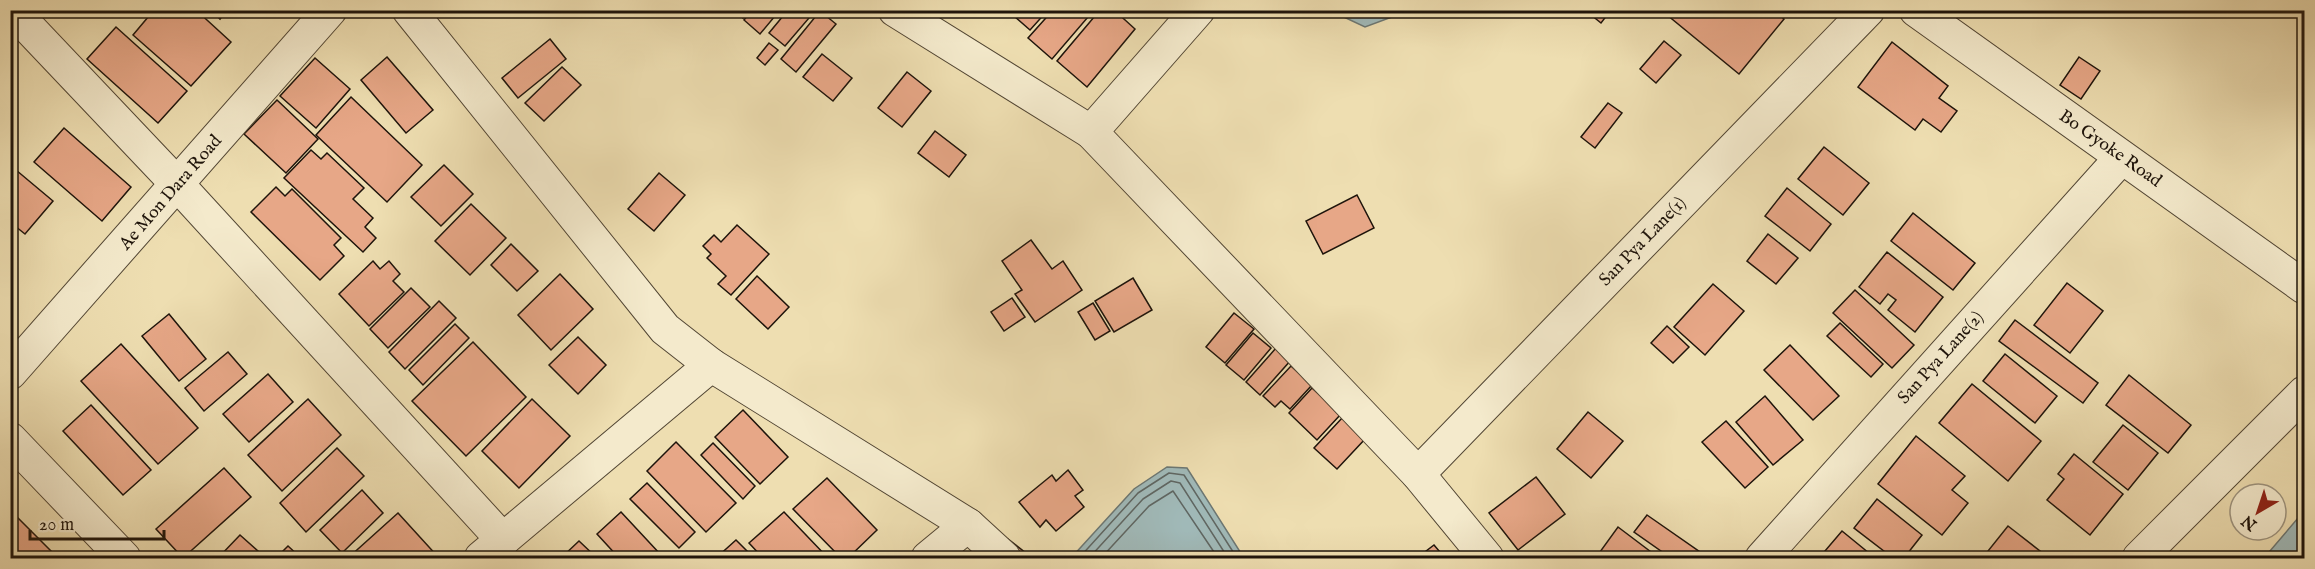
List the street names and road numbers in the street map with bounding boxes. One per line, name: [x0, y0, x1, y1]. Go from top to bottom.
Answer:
street label: Bo Gyoke Road: [2054, 105, 2166, 193]
street label: Ae Mon Dara Road: [114, 130, 228, 256]
street label: San Pya Lane(1): [1594, 192, 1692, 292]
street label: San Pya Lane(2): [1893, 307, 1989, 409]

